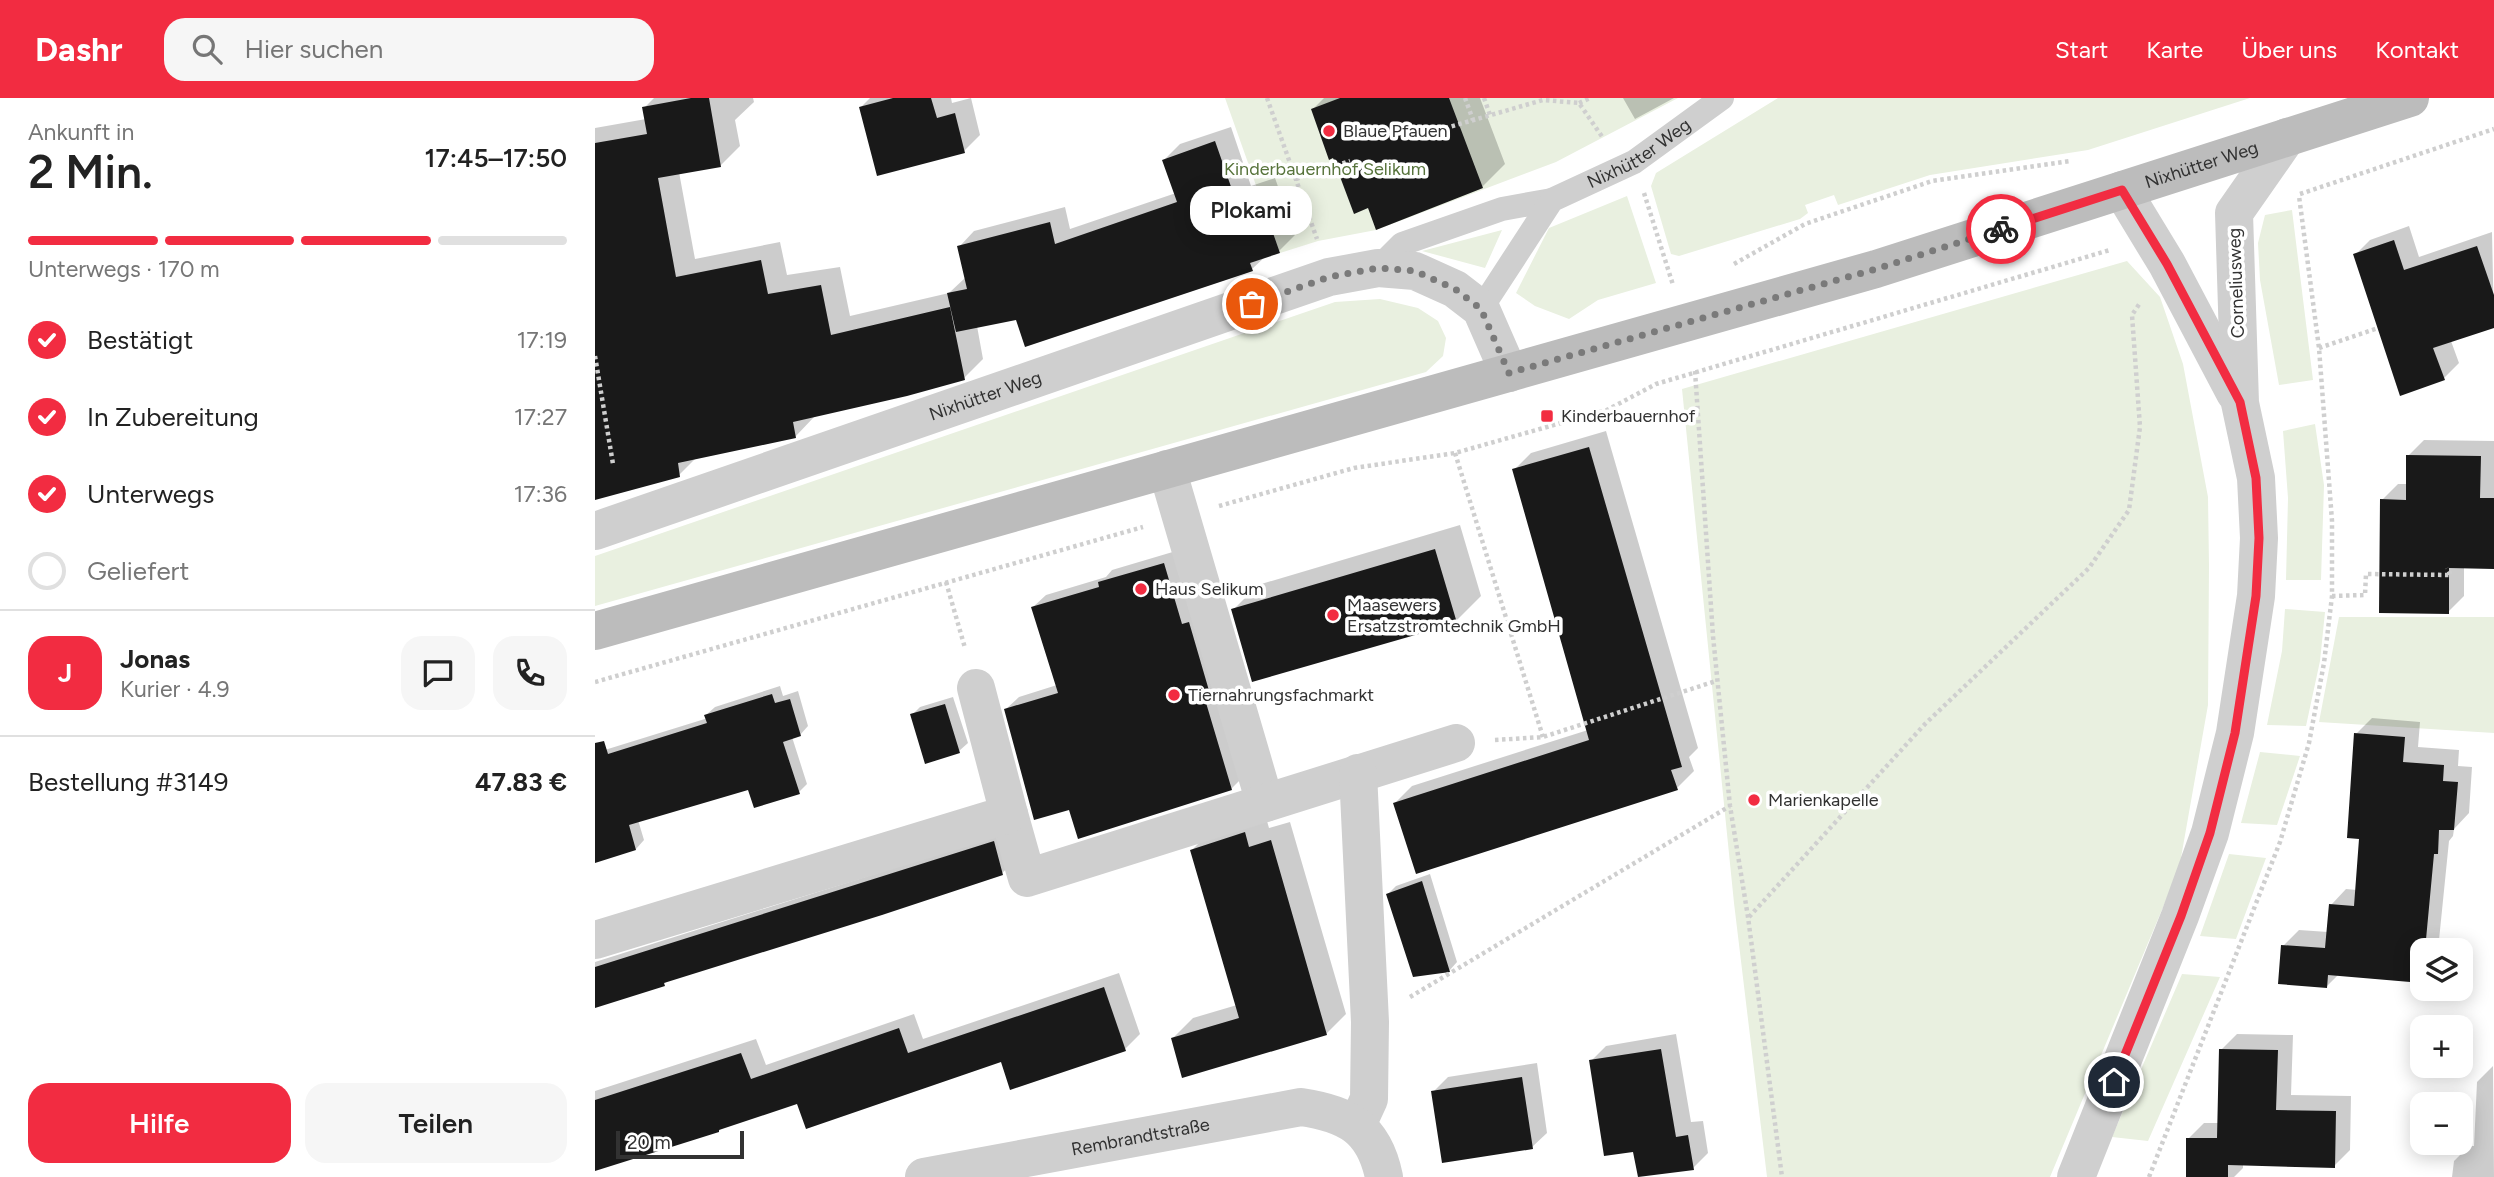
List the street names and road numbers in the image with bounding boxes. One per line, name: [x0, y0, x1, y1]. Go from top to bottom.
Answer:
street label: Nixhütter Weg: [1584, 113, 1695, 193]
street label: Nixhütter Weg: [2142, 136, 2261, 193]
street label: Corneliusweg: [2223, 228, 2249, 338]
street label: Nixhütter Weg: [926, 366, 1045, 426]
street label: Rembrandtstraße: [1069, 1113, 1211, 1160]

